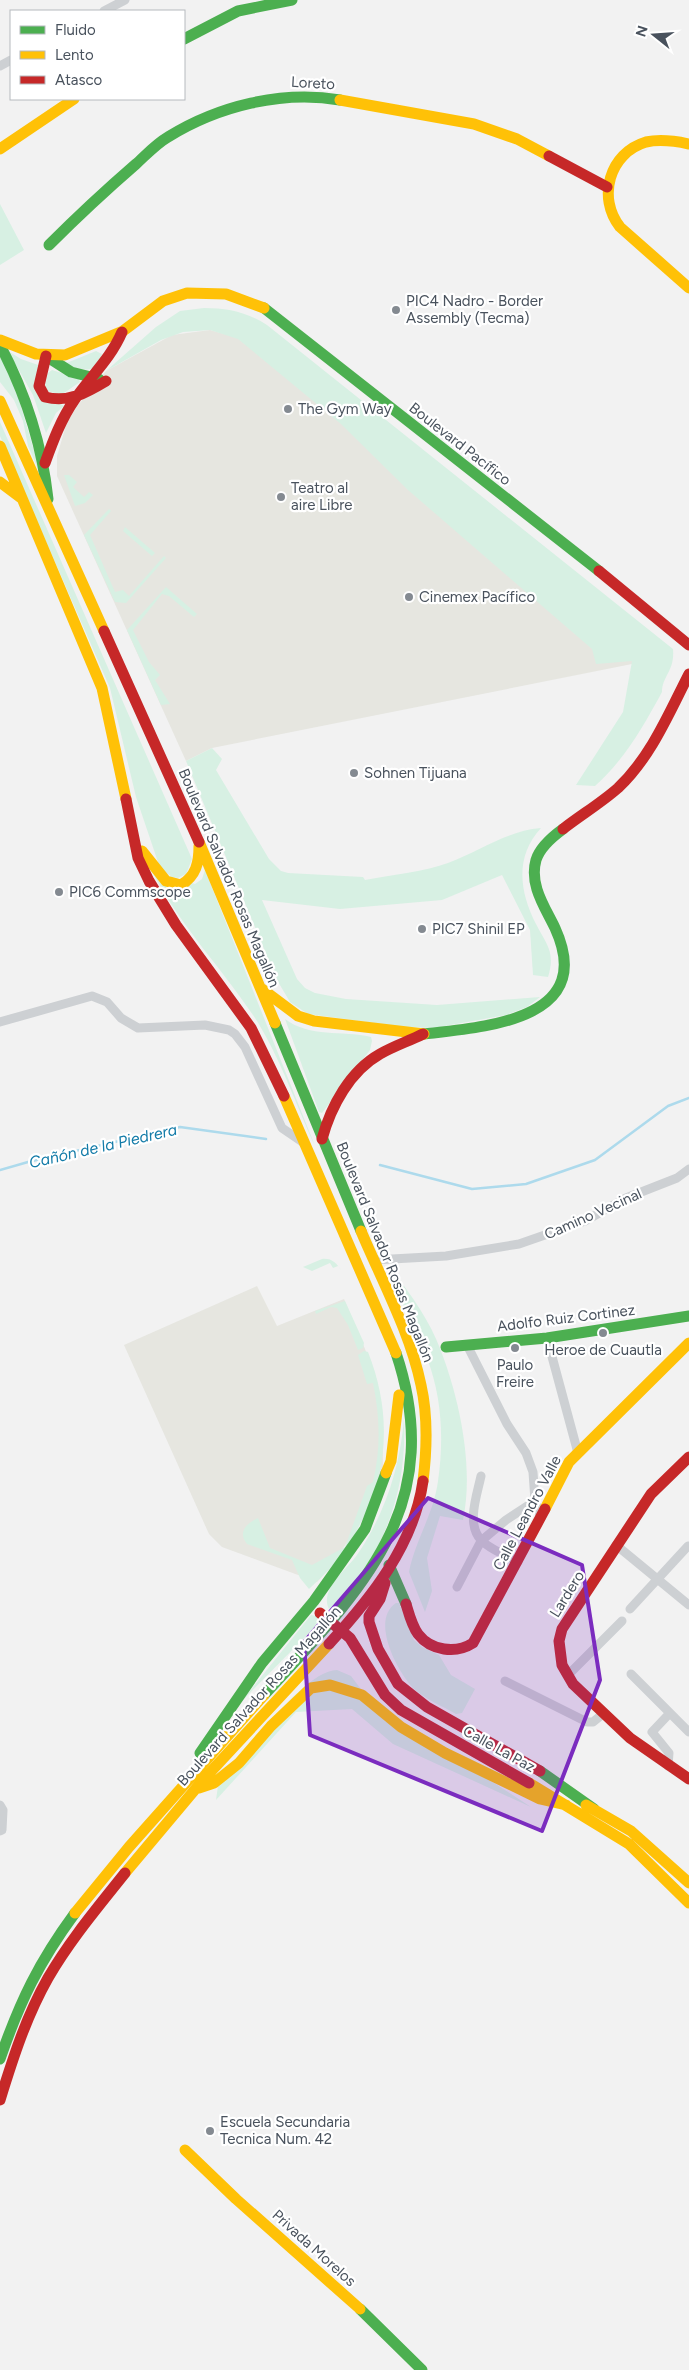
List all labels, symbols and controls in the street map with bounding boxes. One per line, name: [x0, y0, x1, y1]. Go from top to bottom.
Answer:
legend: [10, 10, 185, 100]
north arrow: [629, 10, 679, 60]
text: Fluido: [55, 21, 96, 39]
text: N: [632, 24, 652, 39]
text: Lento: [55, 46, 94, 64]
text: Atasco: [55, 71, 103, 89]
street label: Loreto: [291, 73, 336, 93]
place label: PIC4 Nadro - Border Assembly (Tecma): [406, 292, 543, 327]
marker: PIC4 Nadro - Border Assembly (Tecma): [390, 304, 402, 316]
street label: Boulevard Pacífico: [406, 399, 515, 489]
place label: The Gym Way: [298, 400, 392, 418]
marker: The Gym Way: [282, 403, 294, 415]
place label: Teatro al aire Libre: [291, 479, 352, 514]
marker: Teatro al aire Libre: [275, 491, 287, 503]
place label: Cinemex Pacífico: [419, 588, 535, 606]
marker: Cinemex Pacífico: [403, 591, 415, 603]
place label: Sohnen Tijuana: [364, 764, 467, 782]
street label: Boulevard Salvador Rosas Magallón: [175, 766, 283, 990]
marker: Sohnen Tijuana: [348, 767, 360, 779]
place label: PIC6 Commscope: [69, 883, 191, 901]
marker: PIC6 Commscope: [53, 886, 65, 898]
place label: PIC7 Shinil EP: [432, 920, 525, 938]
marker: PIC7 Shinil EP: [416, 923, 428, 935]
water label: Cañón de la Piedrera: [27, 1120, 179, 1172]
street label: Boulevard Salvador Rosas Magallón: [332, 1139, 438, 1365]
street label: Camino Vecinal: [542, 1185, 644, 1243]
street label: Adolfo Ruiz Cortinez: [496, 1301, 636, 1335]
marker: Heroe de Cuautla: [597, 1327, 609, 1339]
place label: Heroe de Cuautla: [544, 1341, 662, 1359]
marker: Paulo Freire: [509, 1342, 521, 1354]
place label: Paulo Freire: [496, 1356, 534, 1391]
street label: Calle Leandro Valle: [489, 1452, 565, 1574]
street label: Lardero: [546, 1567, 588, 1621]
street label: Boulevard Salvador Rosas Magallón: [173, 1602, 345, 1790]
street label: Calle La Paz: [460, 1722, 538, 1776]
place label: Escuela Secundaria Tecnica Num. 42: [220, 2113, 350, 2148]
marker: Escuela Secundaria Tecnica Num. 42: [204, 2125, 216, 2137]
street label: Privada Morelos: [269, 2206, 360, 2290]

